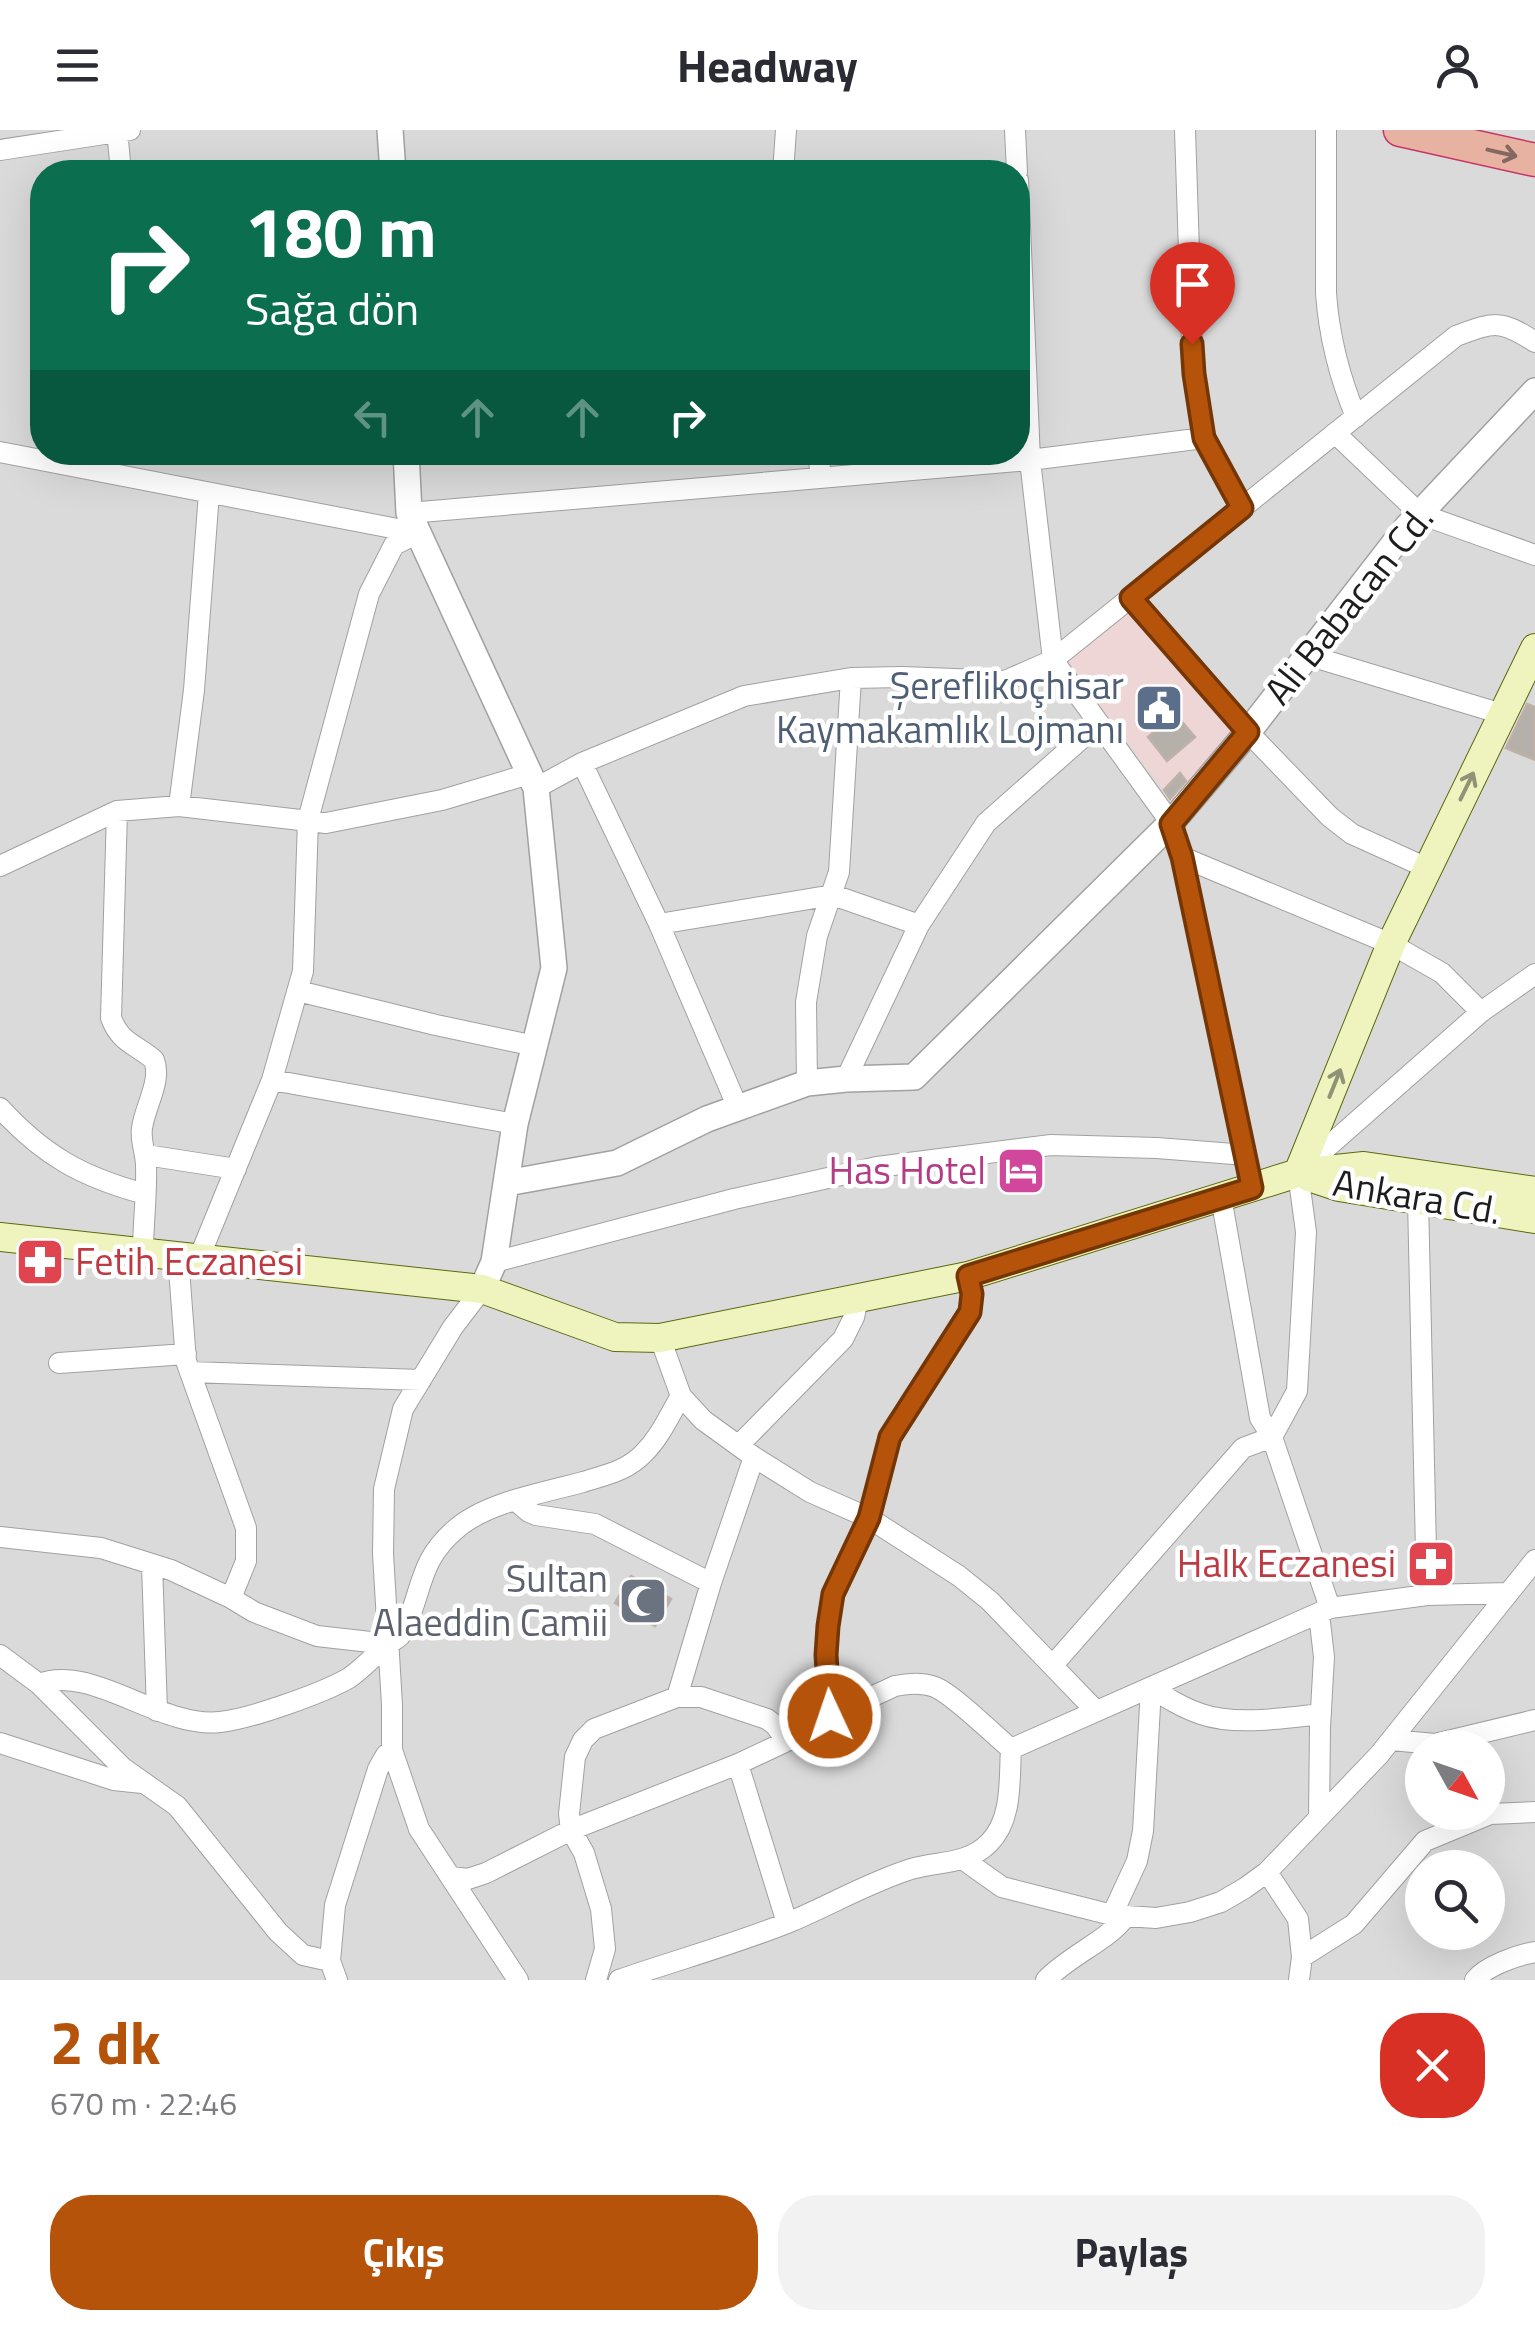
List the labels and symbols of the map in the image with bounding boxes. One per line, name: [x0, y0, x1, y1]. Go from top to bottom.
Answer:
one-way arrow: [1485, 145, 1517, 163]
pin: [1150, 242, 1235, 345]
street label: Ali Babacan Cd.: [1249, 492, 1447, 717]
place label: Şereflikoçhisar Kaymakamlık Lojmanı: [776, 656, 1124, 758]
public building icon: Şereflikoçhisar Kaymakamlık Lojmanı: [1133, 682, 1185, 734]
one-way arrow: [1458, 772, 1477, 802]
one-way arrow: [1327, 1068, 1345, 1099]
place label: Has Hotel: [829, 1141, 986, 1199]
hotel icon: Has Hotel: [995, 1145, 1047, 1197]
street label: Ankara Cd.: [1329, 1153, 1506, 1239]
place label: Fetih Eczanesi: [75, 1232, 303, 1290]
pharmacy icon: Fetih Eczanesi: [14, 1236, 66, 1288]
place label: Halk Eczanesi: [1177, 1534, 1396, 1592]
pharmacy icon: Halk Eczanesi: [1405, 1538, 1457, 1590]
place label: Sultan Alaeddin Camii: [373, 1549, 608, 1651]
mosque icon: Sultan Alaeddin Camii: [617, 1575, 669, 1627]
position arrow: [778, 1664, 882, 1768]
north arrow: [1405, 1730, 1505, 1830]

